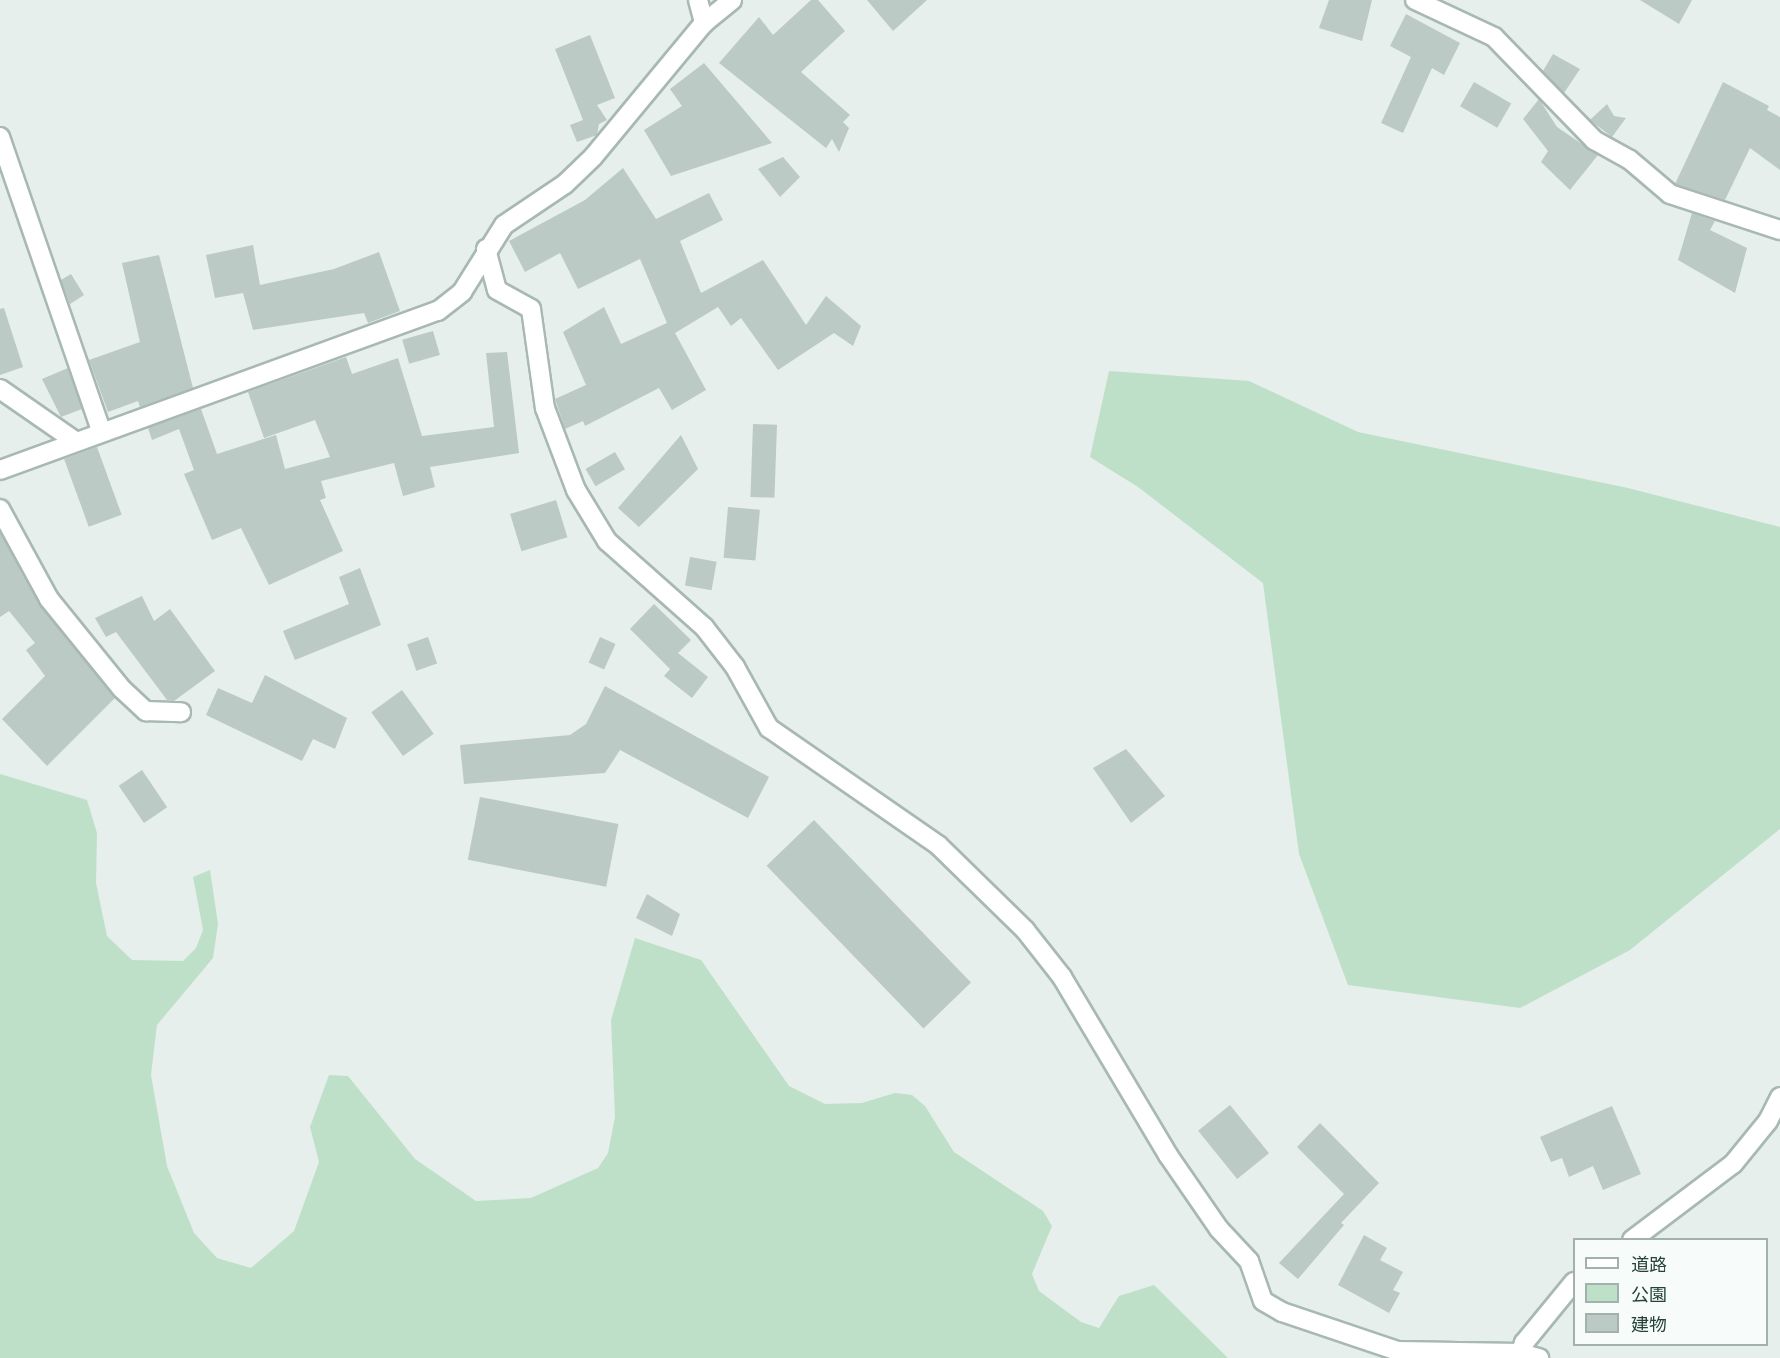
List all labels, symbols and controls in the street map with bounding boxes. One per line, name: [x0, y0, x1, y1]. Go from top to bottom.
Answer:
legend: [1573, 1238, 1768, 1346]
text: 道路: [1631, 1252, 1667, 1277]
text: 公園: [1631, 1282, 1667, 1307]
text: 建物: [1631, 1312, 1667, 1337]

